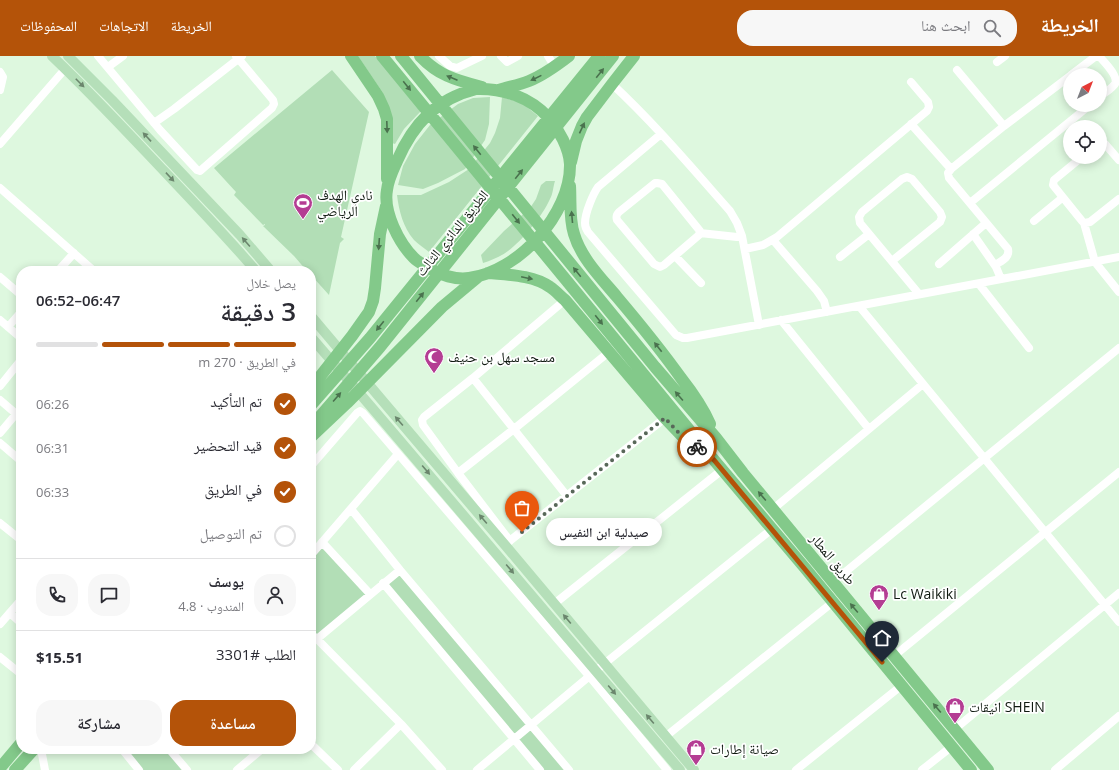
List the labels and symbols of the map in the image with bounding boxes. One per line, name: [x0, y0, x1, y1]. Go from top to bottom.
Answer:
one-way arrow: [596, 67, 604, 78]
north arrow: [1063, 68, 1107, 112]
one-way arrow: [445, 74, 457, 80]
one-way arrow: [531, 75, 542, 81]
one-way arrow: [75, 78, 84, 88]
one-way arrow: [403, 81, 411, 92]
one-way arrow: [384, 121, 390, 134]
one-way arrow: [579, 122, 585, 134]
one-way arrow: [142, 132, 152, 142]
one-way arrow: [473, 144, 481, 155]
one-way arrow: [514, 168, 523, 179]
one-way arrow: [165, 172, 174, 182]
place label: نادي الهدف الرياضي: [317, 185, 373, 223]
street label: الطريق الدائري الثالث: [411, 186, 494, 281]
sports icon: نادي الهدف الرياضي: [292, 192, 314, 220]
one-way arrow: [568, 211, 575, 223]
one-way arrow: [512, 214, 521, 224]
one-way arrow: [241, 236, 250, 247]
one-way arrow: [376, 238, 383, 250]
one-way arrow: [572, 267, 581, 278]
one-way arrow: [521, 276, 533, 282]
one-way arrow: [415, 292, 424, 303]
one-way arrow: [594, 314, 603, 325]
one-way arrow: [376, 320, 385, 331]
one-way arrow: [653, 341, 662, 352]
mosque icon: مسجد سهل بن حنيف: [423, 346, 445, 374]
place label: مسجد سهل بن حنيف: [448, 347, 555, 366]
one-way arrow: [675, 391, 684, 401]
one-way arrow: [332, 392, 341, 402]
one-way arrow: [395, 416, 404, 425]
courier: [677, 427, 717, 467]
one-way arrow: [421, 465, 430, 476]
pin: [505, 491, 539, 532]
one-way arrow: [758, 491, 767, 502]
one-way arrow: [479, 514, 488, 525]
callout: صيدلية ابن النفيس: [546, 518, 662, 546]
street label: طريق المطار: [805, 528, 861, 589]
one-way arrow: [506, 564, 515, 575]
shop icon: Lc Waikiki: [868, 583, 890, 611]
place label: Lc Waikiki: [893, 584, 957, 603]
one-way arrow: [849, 602, 858, 613]
one-way arrow: [562, 614, 571, 624]
pin: [865, 621, 899, 662]
one-way arrow: [608, 684, 617, 695]
shop icon: انيقات SHEIN: [944, 696, 966, 724]
place label: انيقات SHEIN: [969, 697, 1045, 716]
one-way arrow: [932, 702, 941, 713]
one-way arrow: [646, 713, 655, 724]
shop icon: صيانة إطارات: [685, 738, 707, 766]
place label: صيانة إطارات: [710, 739, 779, 759]

